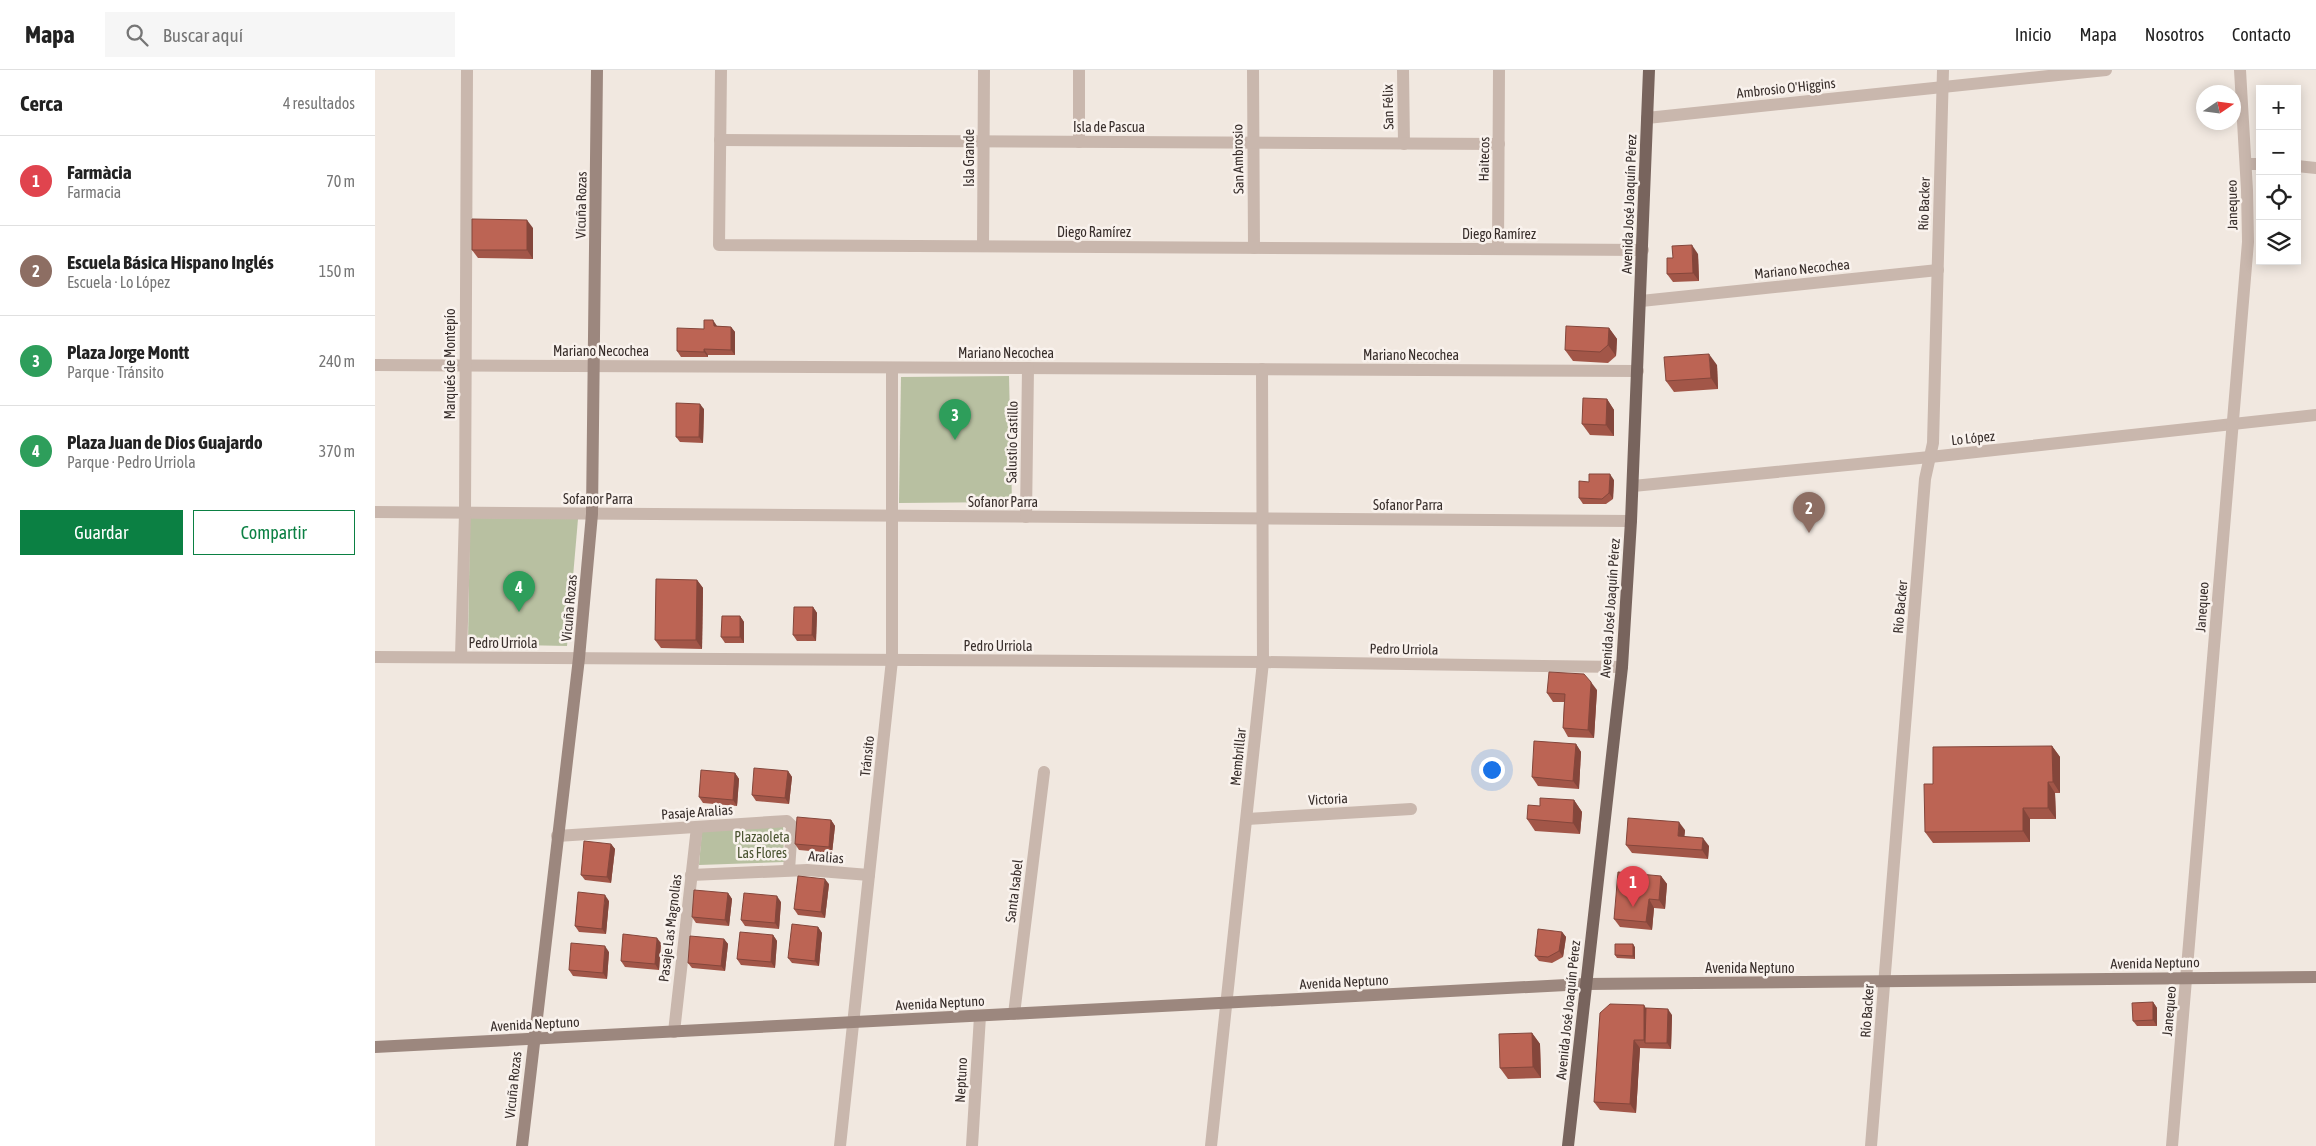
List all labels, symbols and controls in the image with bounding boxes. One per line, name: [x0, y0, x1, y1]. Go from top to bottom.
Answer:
search box: [105, 12, 455, 57]
text: Mapa: [25, 21, 75, 48]
icon: search: [123, 21, 151, 49]
text: Buscar aquí: [163, 24, 243, 46]
text: Inicio: [2015, 24, 2051, 45]
text: Mapa: [2079, 24, 2117, 45]
text: Nosotros: [2145, 24, 2204, 45]
text: Contacto: [2232, 24, 2291, 45]
street label: Ambrosio O'Higgins: [1736, 75, 1836, 101]
street label: San Félix: [1380, 84, 1396, 130]
north arrow: [2196, 85, 2241, 130]
map controls: [2256, 85, 2301, 265]
button: +: [2256, 85, 2301, 130]
text: Cerca: [20, 91, 63, 115]
text: 4 resultados: [283, 94, 355, 112]
street label: Isla de Pascua: [1073, 119, 1145, 135]
street label: San Ambrosio: [1229, 124, 1247, 194]
street label: Isla Grande: [961, 129, 977, 187]
button: −: [2256, 130, 2301, 175]
street label: Avenida José Joaquín Pérez: [1619, 134, 1639, 274]
street label: Haitecos: [1476, 136, 1492, 182]
text: Farmàcia: [67, 161, 131, 183]
street label: Vicuña Rozas: [572, 171, 590, 239]
text: 1: [32, 172, 40, 190]
text: 70 m: [326, 172, 355, 190]
button: locate: [2256, 175, 2301, 220]
street label: Río Backer: [1915, 176, 1933, 231]
street label: Janequeo: [2224, 180, 2240, 230]
text: Farmacia: [67, 183, 121, 201]
button: layers: [2256, 220, 2301, 265]
street label: Diego Ramírez: [1057, 224, 1131, 240]
street label: Diego Ramírez: [1462, 226, 1536, 242]
text: Escuela Básica Hispano Inglés: [67, 251, 274, 273]
street label: Mariano Necochea: [1753, 256, 1851, 282]
text: 2: [32, 262, 40, 280]
text: 150 m: [319, 262, 355, 280]
text: Escuela · Lo López: [67, 273, 170, 291]
street label: Marqués de Montepío: [442, 309, 458, 419]
text: Plaza Jorge Montt: [67, 341, 189, 363]
street label: Mariano Necochea: [553, 343, 649, 359]
street label: Mariano Necochea: [958, 345, 1054, 361]
street label: Mariano Necochea: [1363, 347, 1459, 363]
text: 3: [32, 352, 40, 370]
text: 240 m: [319, 352, 355, 370]
text: Parque · Tránsito: [67, 363, 164, 381]
pin: 3: [939, 399, 971, 440]
street label: Salustio Castillo: [1003, 401, 1021, 483]
street label: Lo López: [1950, 428, 1996, 448]
text: Plaza Juan de Dios Guajardo: [67, 431, 263, 453]
text: 4: [32, 442, 40, 460]
text: 370 m: [319, 442, 355, 460]
text: Parque · Pedro Urriola: [67, 453, 196, 471]
street label: Sofanor Parra: [563, 491, 633, 507]
pin: 2: [1793, 492, 1825, 533]
street label: Sofanor Parra: [968, 494, 1038, 510]
street label: Sofanor Parra: [1373, 497, 1443, 513]
button: Guardar: [20, 510, 183, 555]
button: Compartir: [193, 510, 355, 555]
street label: Avenida José Joaquín Pérez: [1597, 538, 1623, 678]
pin: 4: [503, 571, 535, 612]
street label: Vicuña Rozas: [558, 574, 580, 642]
street label: Río Backer: [1890, 579, 1910, 634]
street label: Janequeo: [2192, 581, 2212, 633]
street label: Pedro Urriola: [469, 635, 537, 651]
street label: Pedro Urriola: [964, 638, 1032, 654]
street label: Pedro Urriola: [1369, 640, 1439, 658]
street label: Membrillar: [1227, 727, 1249, 787]
street label: Tránsito: [857, 735, 877, 777]
your location: [1479, 757, 1505, 783]
street label: Victoria: [1308, 790, 1348, 808]
street label: Pasaje Aralias: [661, 802, 733, 822]
park label: Plazaoleta Las Flores: [734, 829, 790, 861]
street label: Aralias: [808, 848, 844, 866]
street label: Santa Isabel: [1002, 858, 1026, 923]
pin: 1: [1617, 866, 1649, 907]
street label: Pasaje Las Magnolias: [655, 873, 685, 983]
street label: Avenida José Joaquín Pérez: [1553, 940, 1583, 1080]
street label: Avenida Neptuno: [2110, 954, 2200, 972]
street label: Avenida Neptuno: [1705, 960, 1795, 976]
street label: Avenida Neptuno: [1299, 972, 1389, 992]
street label: Río Backer: [1857, 983, 1877, 1038]
street label: Janequeo: [2159, 985, 2179, 1037]
street label: Avenida Neptuno: [895, 993, 985, 1013]
street label: Avenida Neptuno: [490, 1014, 580, 1034]
street label: Vicuña Rozas: [502, 1051, 524, 1119]
street label: Neptuno: [952, 1057, 970, 1103]

